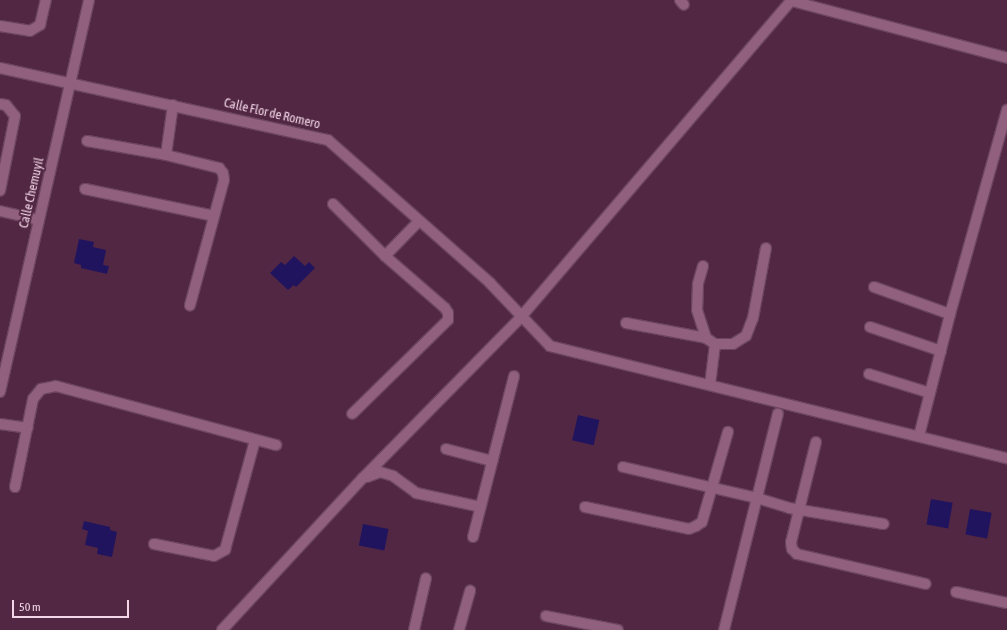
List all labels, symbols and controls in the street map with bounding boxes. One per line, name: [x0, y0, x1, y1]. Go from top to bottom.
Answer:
street label: Calle Flor de Romero: [222, 95, 322, 133]
street label: Calle Chemuyil: [16, 156, 48, 230]
scale bar: [14, 592, 131, 618]
text: 50 m: [19, 600, 41, 614]

